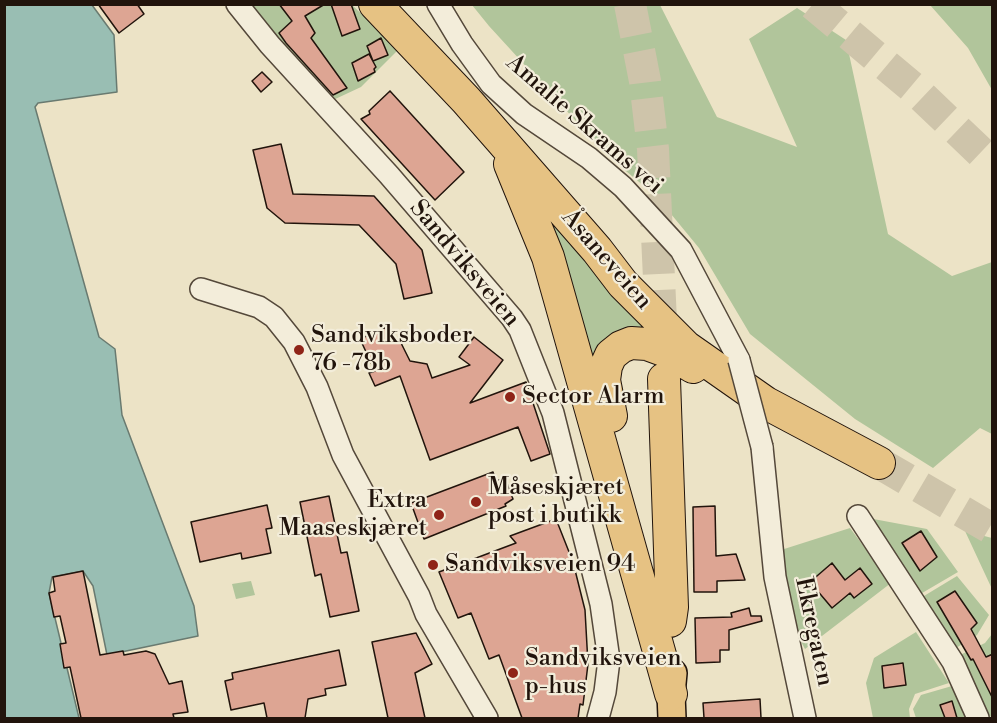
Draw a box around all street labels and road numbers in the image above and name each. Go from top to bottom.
street label: Amalie Skrams vei [500,49,668,201]
street label: Sandviksveien [403,195,525,333]
street label: Åsaneveien [555,204,657,316]
street label: Ekregaten [787,575,839,689]

